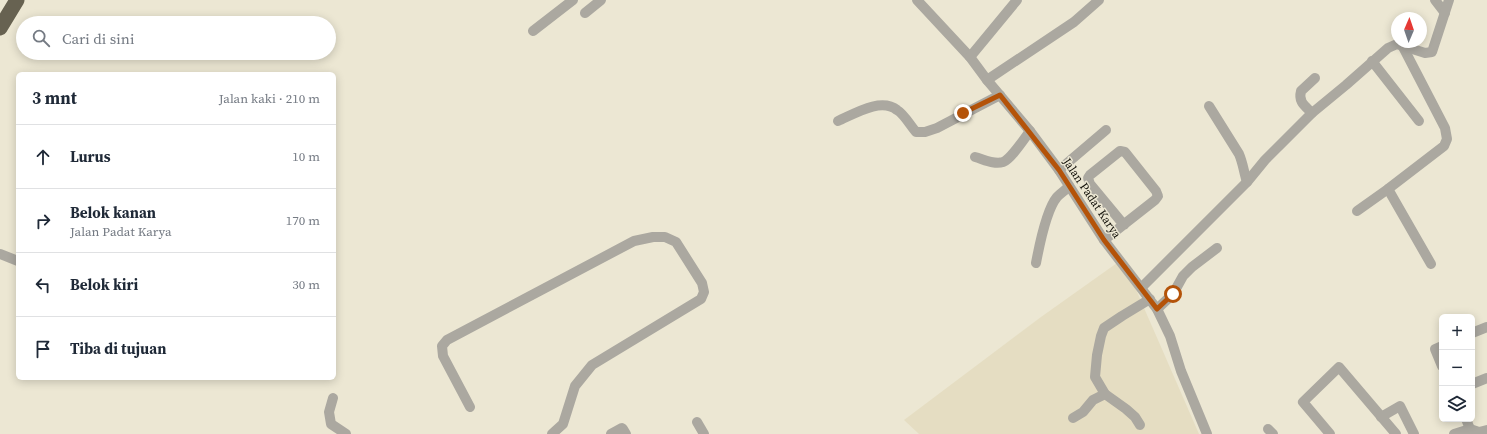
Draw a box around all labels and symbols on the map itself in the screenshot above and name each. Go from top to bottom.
north arrow [1391,12,1427,48]
route end [954,104,972,122]
street label: Jalan Padat Karya [1059,154,1125,242]
route start [1164,285,1182,303]

